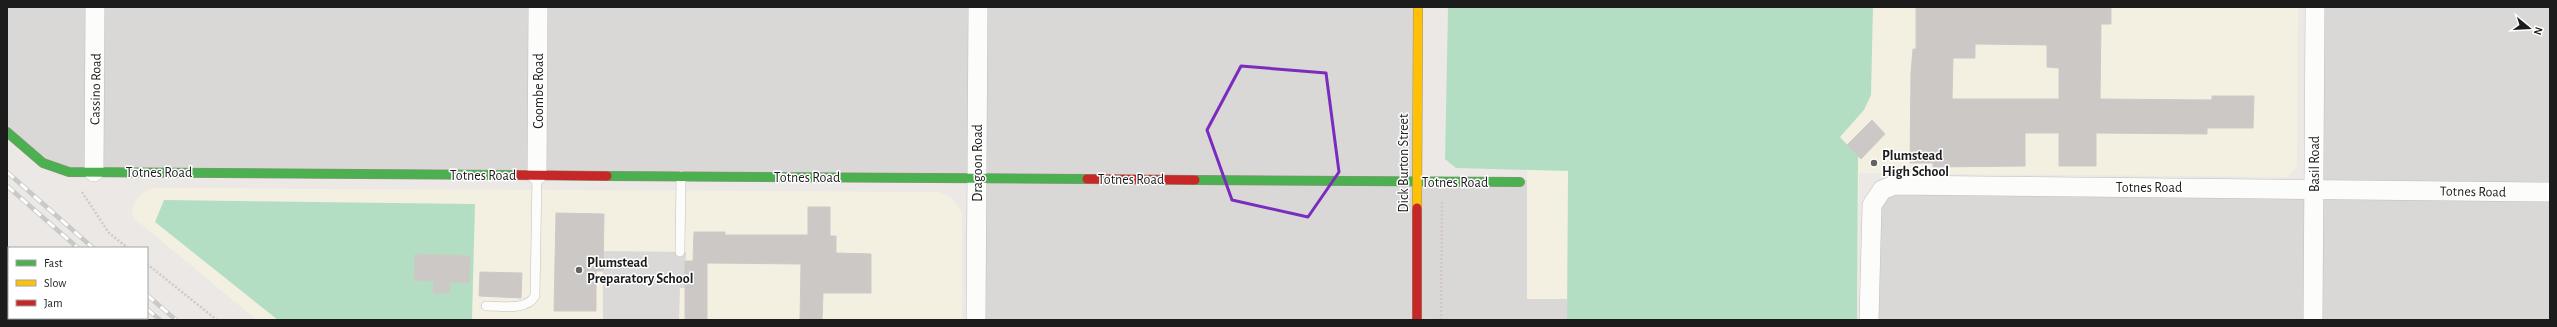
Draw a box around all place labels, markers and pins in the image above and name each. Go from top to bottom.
place label: Plumstead High School [1882,149,1949,179]
marker: Plumstead High School [1869,158,1879,168]
place label: Plumstead Preparatory School [587,256,693,286]
marker: Plumstead Preparatory School [574,265,584,275]

